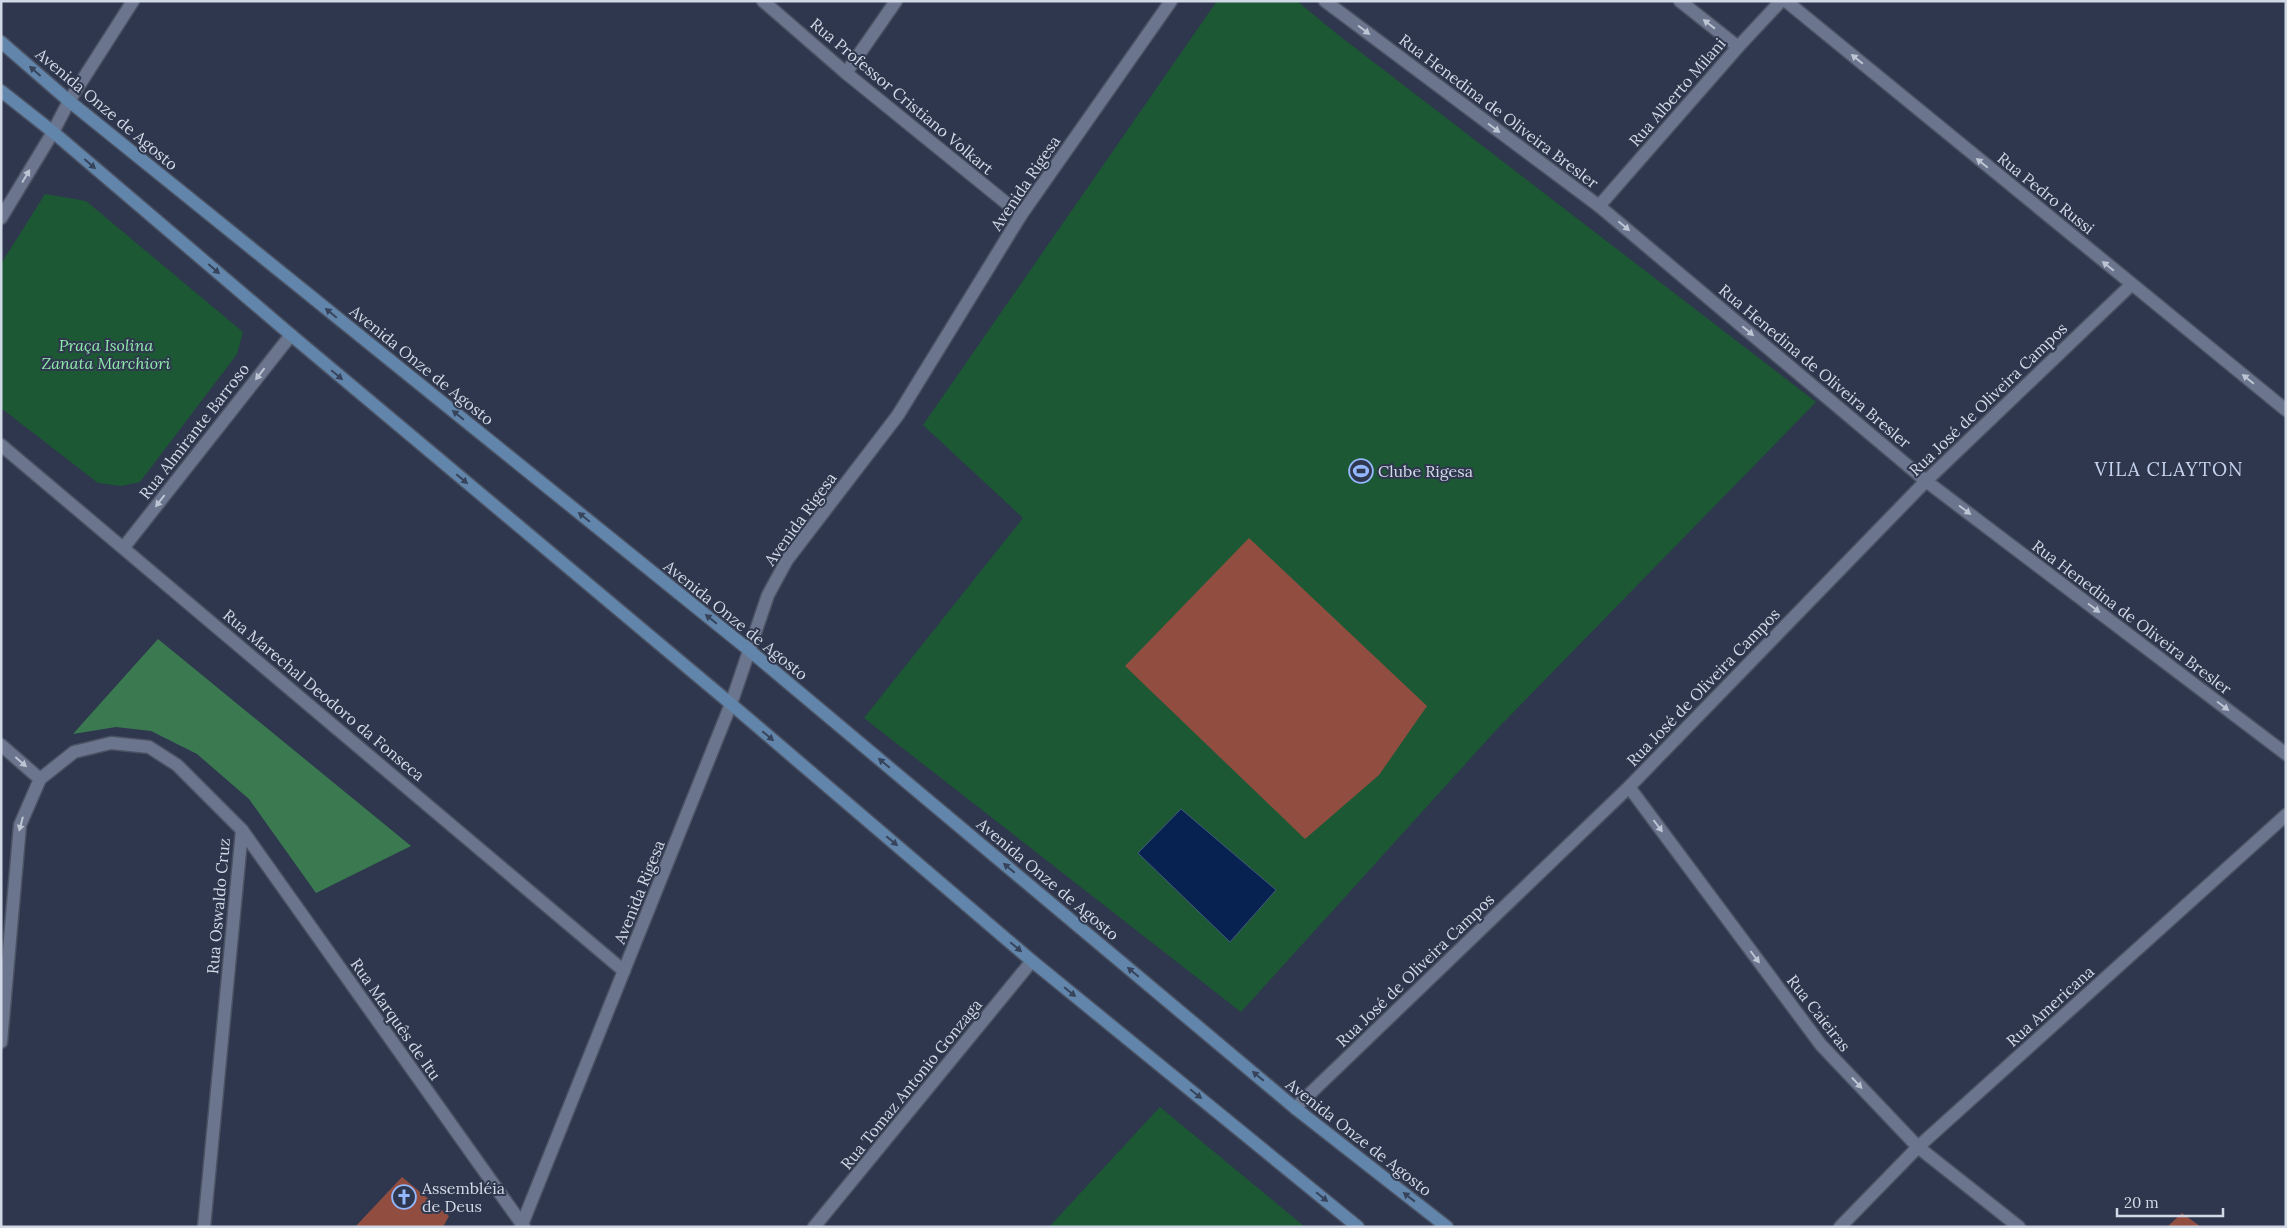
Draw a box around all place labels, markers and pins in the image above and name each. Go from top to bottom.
sports icon: Clube Rigesa [1348,458,1374,484]
place label: Clube Rigesa [1378,461,1473,481]
place label: Assembléia de Deus [421,1178,505,1216]
church icon: Assembléia de Deus [391,1184,417,1210]

